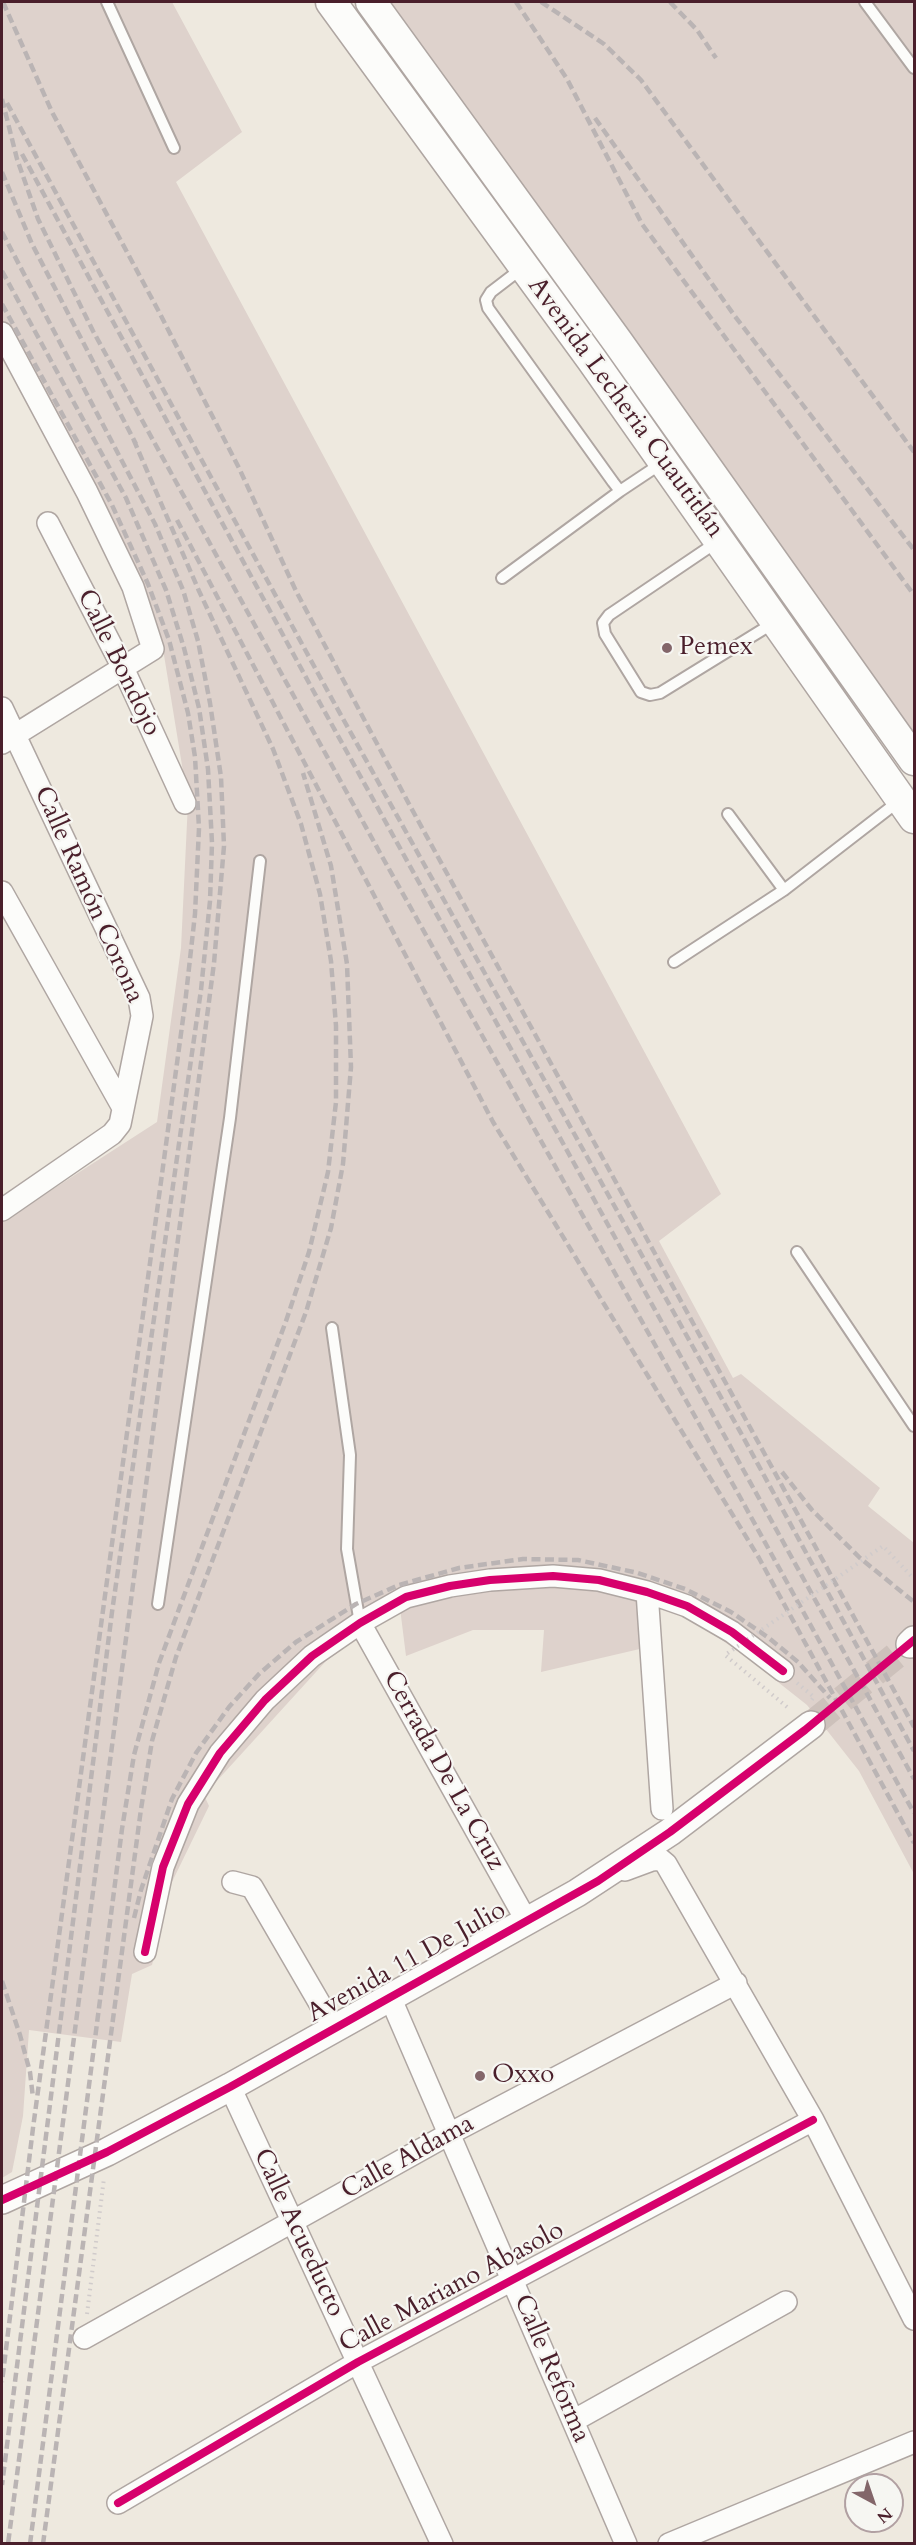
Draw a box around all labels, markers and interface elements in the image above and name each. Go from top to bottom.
street label: Avenida Lecheria Cuautitlán [520,272,730,544]
street label: Calle Bondojo [69,585,167,741]
place label: Pemex [679,632,753,664]
marker: Pemex [660,641,674,655]
street label: Calle Ramón Corona [26,782,150,1008]
street label: Cerrada De La Cruz [375,1666,511,1876]
street label: Avenida 11 De Julio [302,1895,512,2031]
place label: Oxxo [492,2060,554,2092]
marker: Oxxo [473,2069,487,2083]
street label: Calle Aldama [336,2109,480,2207]
street label: Calle Acueducto [245,2144,351,2322]
street label: Calle Mariano Abasolo [334,2216,570,2360]
street label: Calle Reforma [506,2290,596,2448]
north arrow [844,2473,904,2533]
text: N [872,2502,897,2528]

